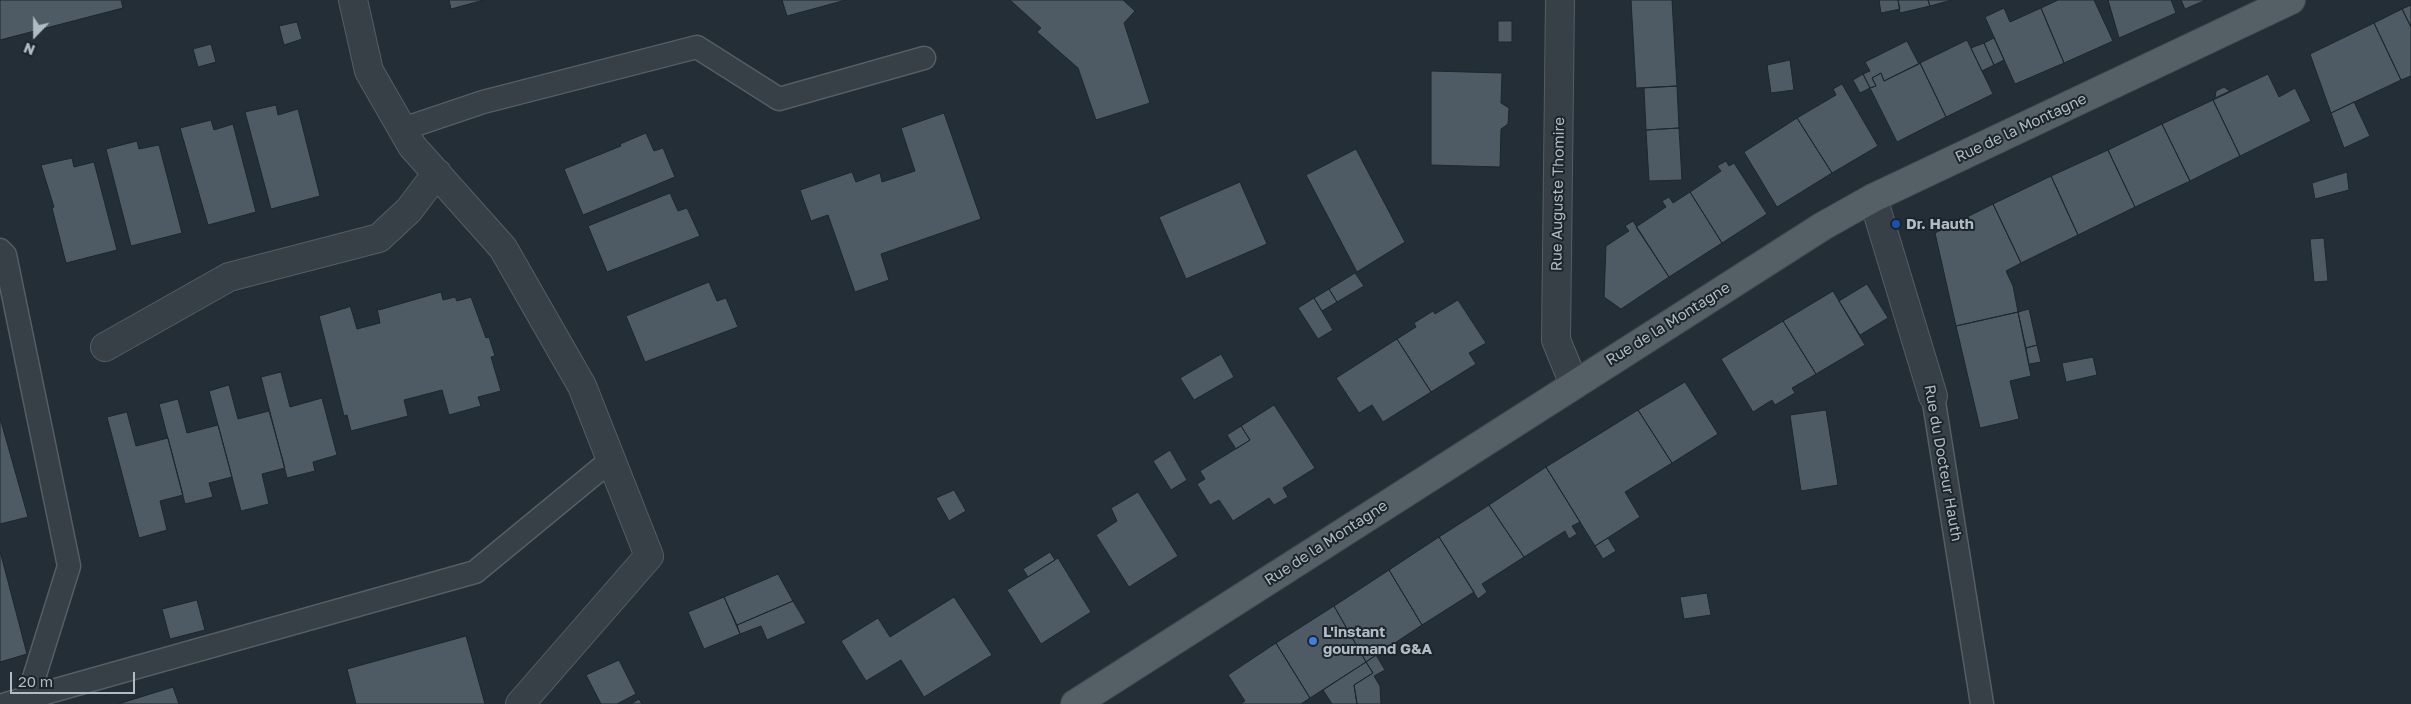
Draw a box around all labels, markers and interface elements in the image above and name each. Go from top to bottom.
north arrow [10,10,60,60]
text: N [21,40,37,59]
street label: Rue de la Montagne [1953,90,2089,166]
street label: Rue Auguste Thomire [1548,117,1568,271]
place label: Dr. Hauth [1906,215,1974,233]
marker: Dr. Hauth [1890,218,1902,230]
street label: Rue de la Montagne [1603,279,1733,369]
street label: Rue du Docteur Hauth [1920,383,1966,543]
street label: Rue de la Montagne [1261,497,1391,589]
place label: L'instant gourmand G&A [1323,623,1432,658]
marker: L'instant gourmand G&A [1307,635,1319,647]
scale bar [12,662,138,694]
text: 20 m [18,672,53,690]

